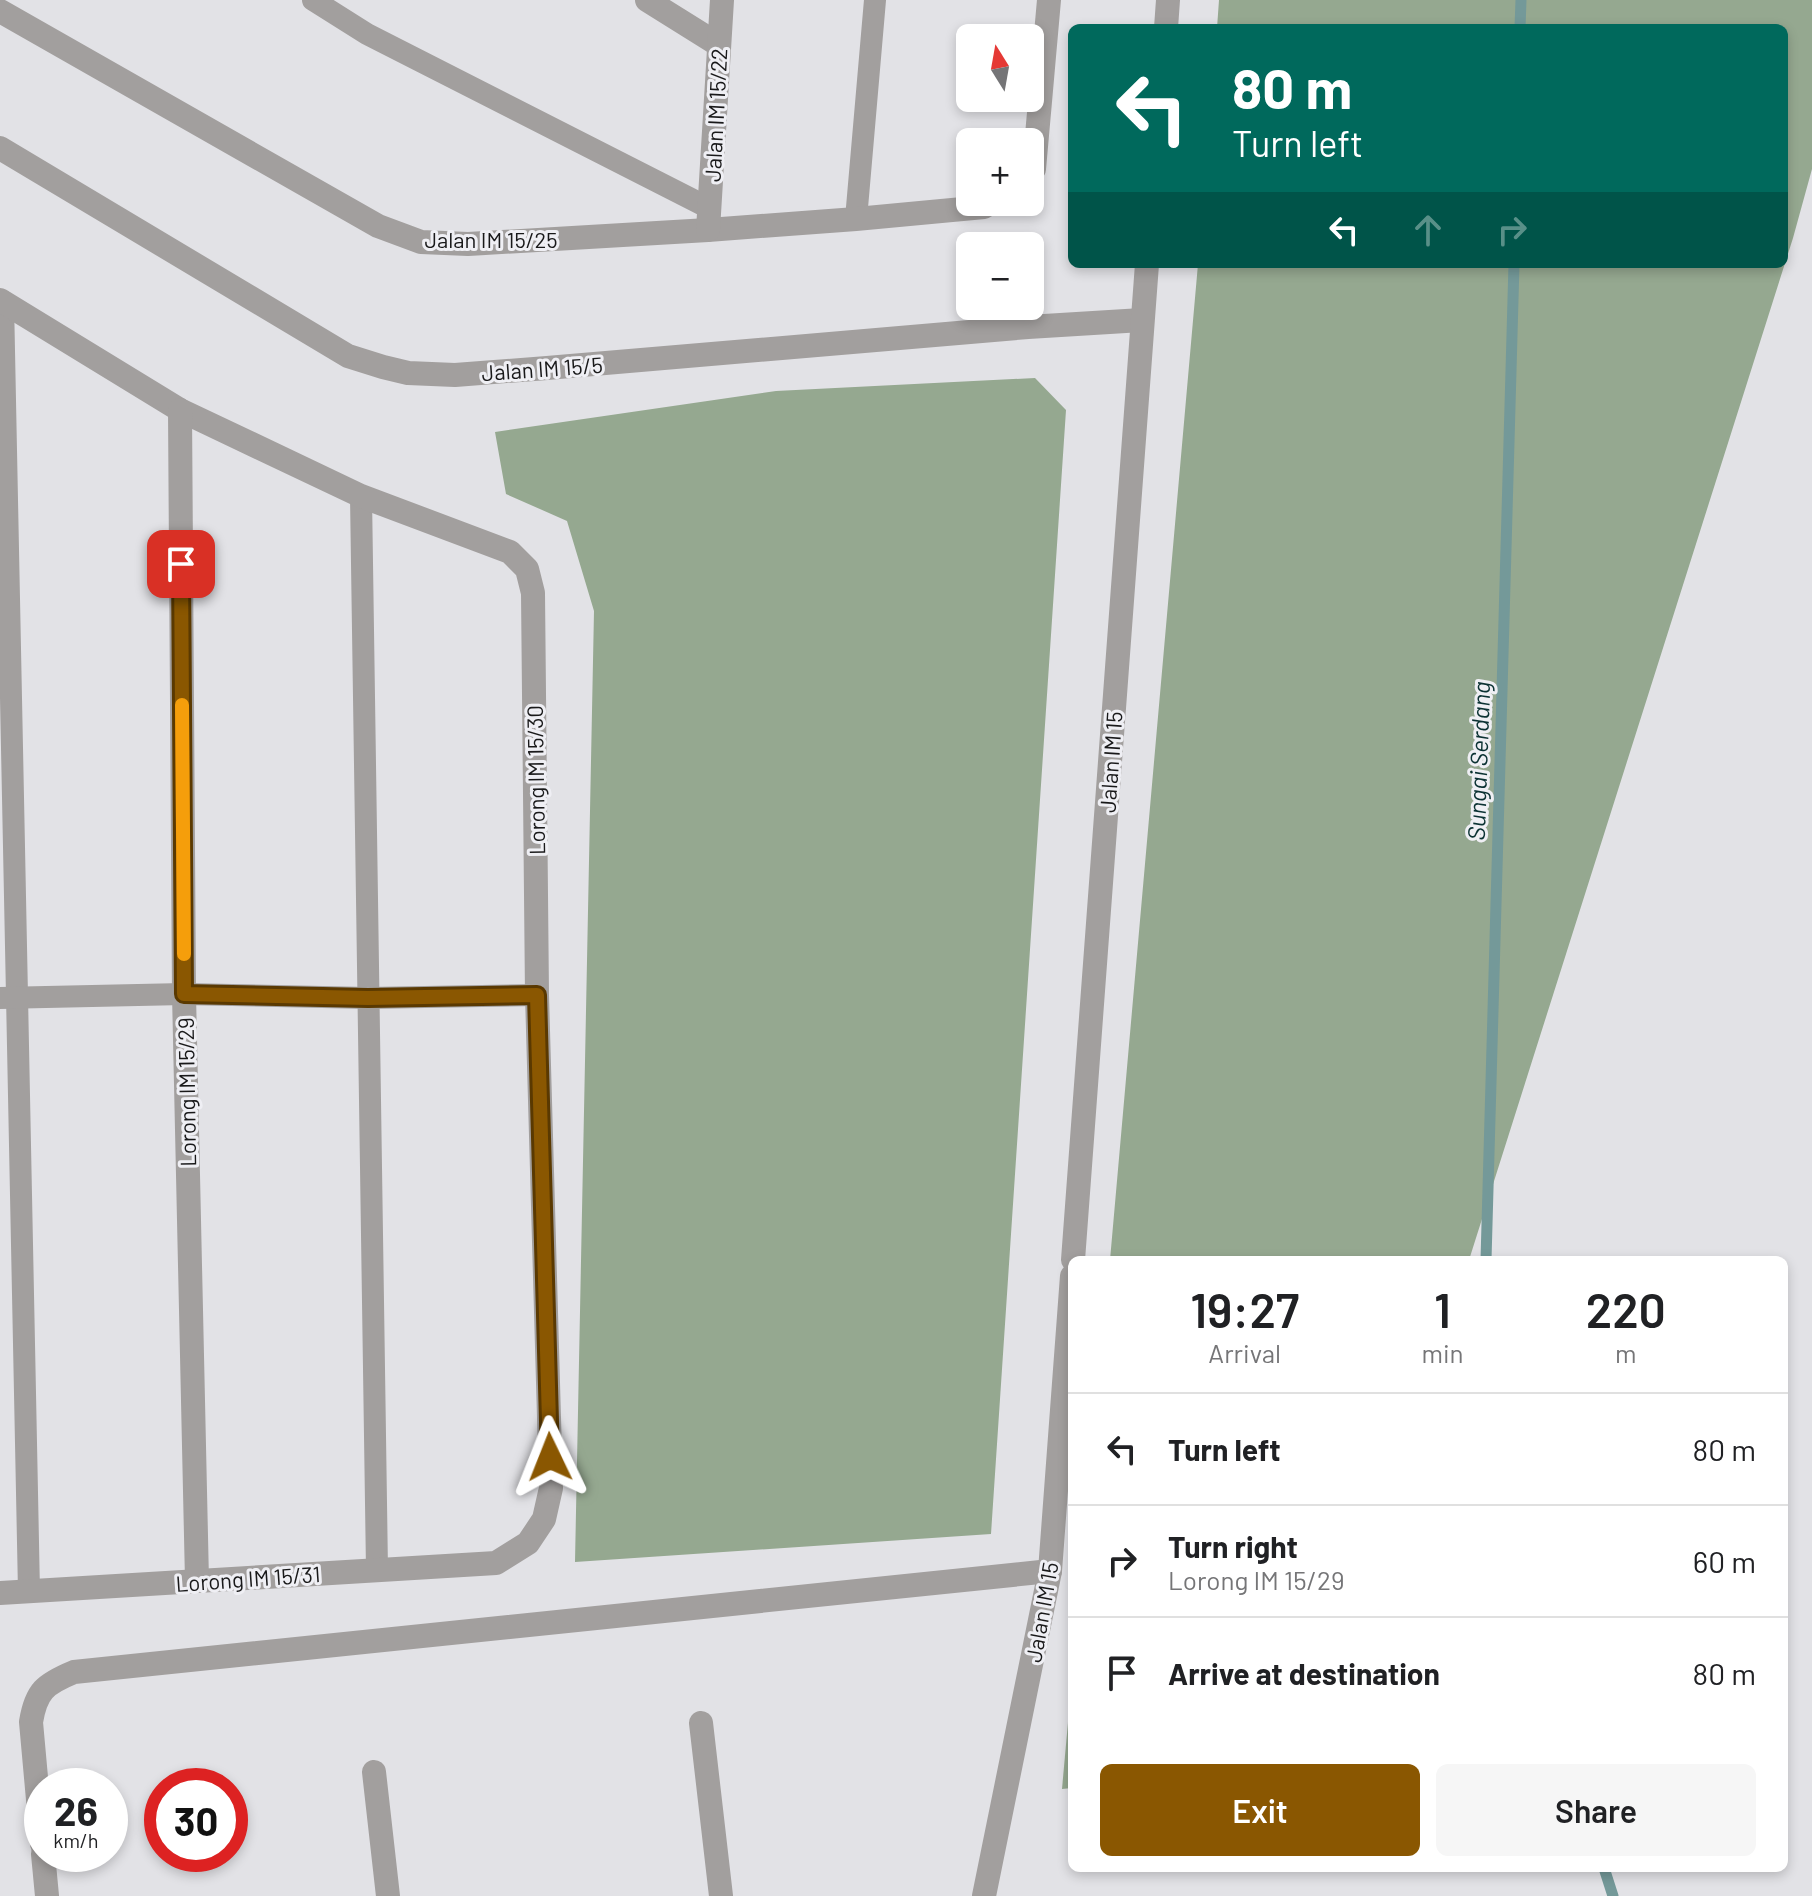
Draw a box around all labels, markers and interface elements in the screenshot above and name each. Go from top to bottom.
north arrow [956,24,1044,112]
map controls [956,24,1044,320]
street label: Jalan IM 15/22 [699,48,731,182]
text: 80 m [1232,53,1352,120]
icon: left [1100,56,1204,160]
text: Turn left [1232,121,1363,164]
button: + [956,128,1044,216]
icon: left [1322,208,1366,252]
icon: ahead [1406,208,1450,252]
icon: right [1490,208,1534,252]
street label: Jalan IM 15/25 [424,226,558,252]
button: − [956,232,1044,320]
street label: Jalan IM 15/5 [481,351,603,385]
pin [147,530,215,598]
icon: arrive [159,542,203,586]
water label: Sungai Serdang [1461,681,1495,841]
street label: Lorong IM 15/30 [521,705,549,855]
street label: Jalan IM 15 [1093,711,1127,813]
street label: Lorong IM 15/29 [172,1017,200,1167]
text: 19:27 [1190,1280,1299,1338]
text: 1 [1434,1280,1451,1338]
text: 220 [1586,1280,1666,1338]
text: Arrival [1208,1337,1281,1368]
text: min [1421,1337,1464,1368]
text: m [1615,1337,1637,1368]
position arrow [508,1415,592,1499]
icon: left [1100,1427,1144,1471]
text: Turn left [1168,1431,1281,1467]
text: 80 m [1693,1431,1756,1467]
text: Turn right [1168,1528,1298,1564]
icon: right [1100,1539,1144,1583]
text: 60 m [1693,1543,1756,1579]
street label: Lorong IM 15/31 [175,1560,321,1596]
street label: Jalan IM 15 [1019,1560,1063,1664]
text: Lorong IM 15/29 [1168,1564,1344,1595]
icon: arrive [1100,1651,1144,1695]
text: Arrive at destination [1168,1655,1440,1691]
text: 80 m [1693,1655,1756,1691]
button: Exit [1100,1764,1420,1856]
button: Share [1436,1764,1756,1856]
speed limit sign: 30 [144,1768,248,1872]
text: 26 [54,1786,98,1834]
text: km/h [53,1828,99,1852]

